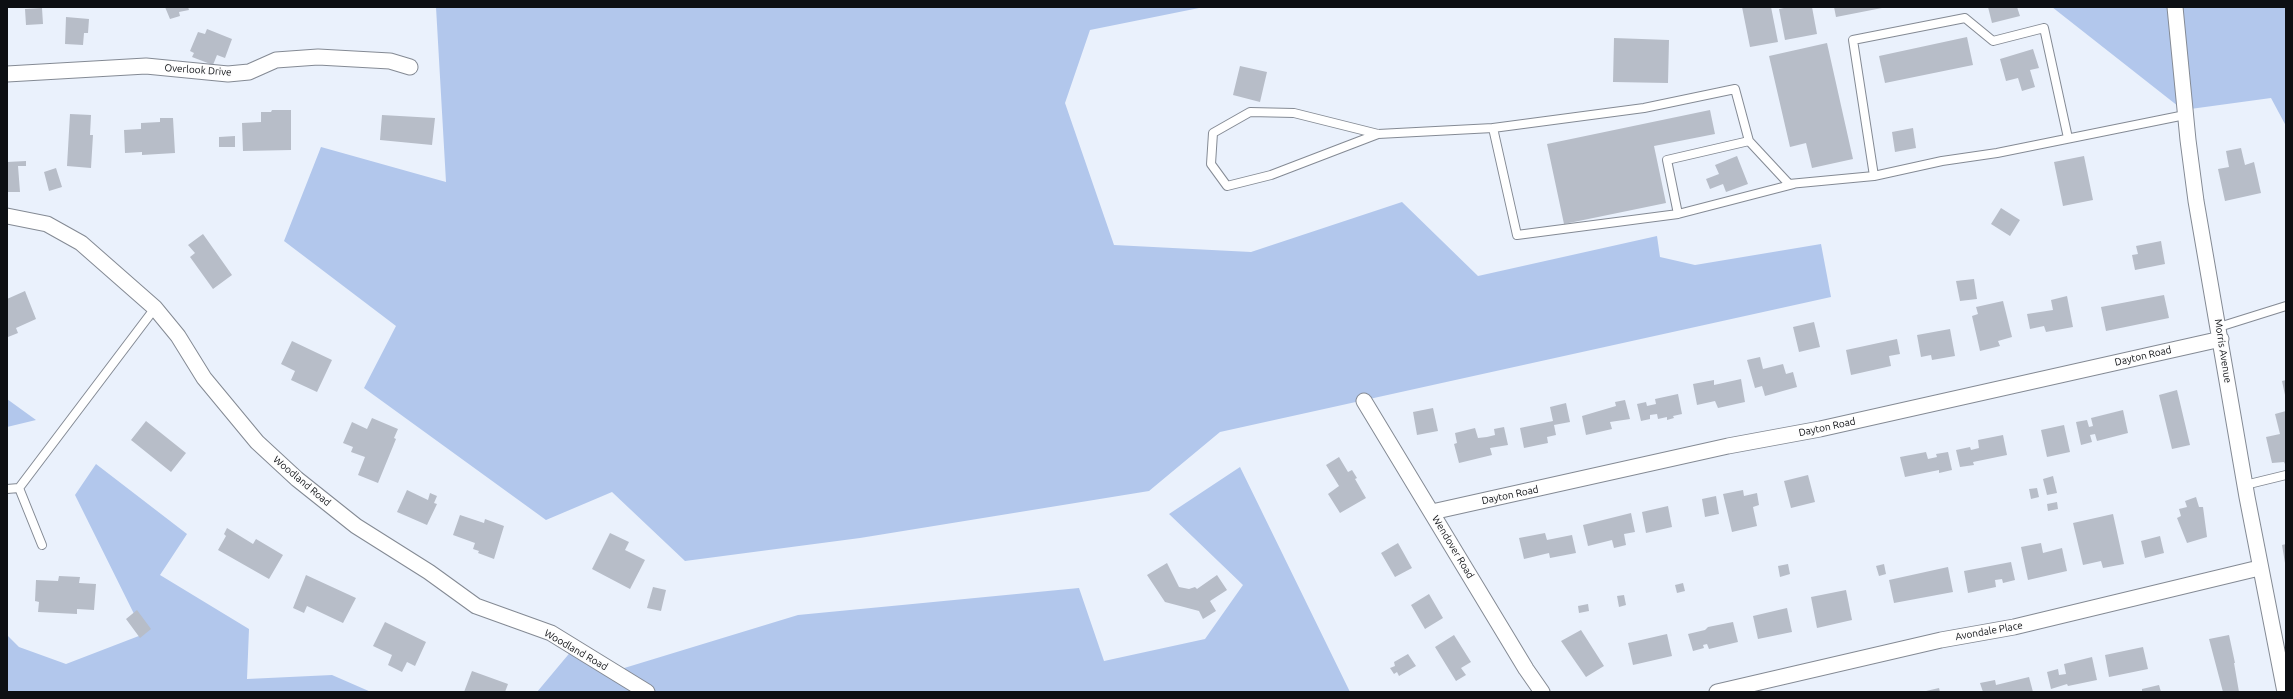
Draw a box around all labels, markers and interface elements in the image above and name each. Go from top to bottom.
street label: Overlook Drive [164,62,232,78]
street label: Morris Avenue [2212,318,2234,384]
street label: Dayton Road [2113,344,2173,368]
street label: Dayton Road [1797,415,1857,439]
street label: Woodland Road [271,453,333,509]
street label: Dayton Road [1480,483,1540,507]
street label: Wendover Road [1429,513,1477,581]
street label: Avondale Place [1954,619,2024,643]
street label: Woodland Road [542,627,610,673]

